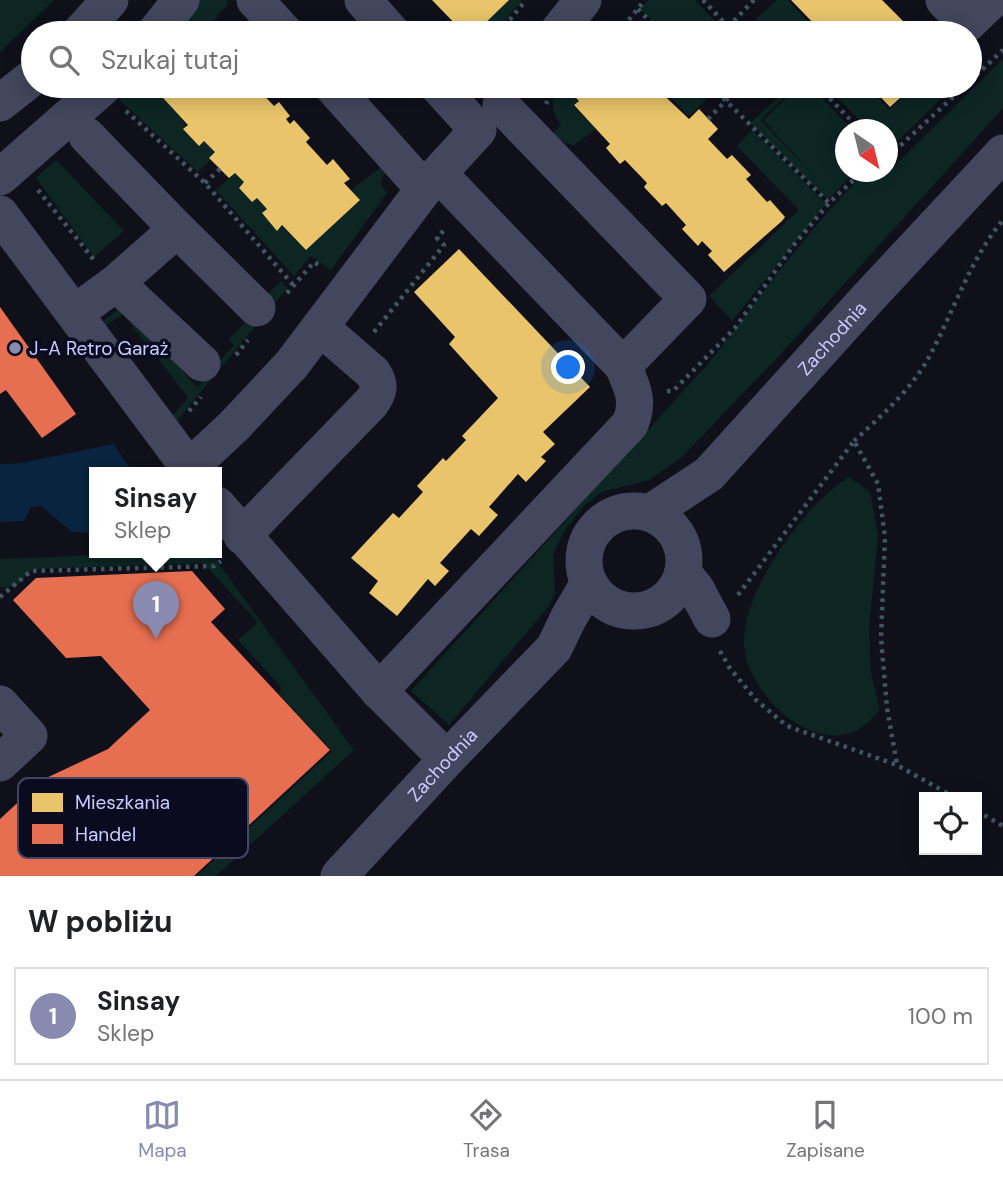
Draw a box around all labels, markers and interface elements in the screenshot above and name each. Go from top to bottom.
search box [21,21,982,98]
icon: search [45,41,83,79]
text: Szukaj tutaj [101,43,239,77]
north arrow [835,119,898,182]
street label: Zachodnia [792,296,872,380]
place label: J-A Retro Garaż [29,336,168,361]
marker: J-A Retro Garaż [7,340,23,356]
your location [551,350,585,384]
popup [89,467,222,558]
text: Sinsay [114,481,197,515]
text: Sklep [114,515,171,545]
pin: 1 [133,581,179,639]
street label: Zachodnia [402,723,483,806]
legend [18,778,248,858]
text: Mieszkania [75,790,170,815]
map controls [919,792,982,855]
button: locate [919,792,982,855]
text: Handel [75,822,136,847]
text: W pobliżu [28,902,173,941]
text: Sinsay [97,984,180,1018]
text: 1 [49,1001,57,1031]
text: 100 m [908,1001,973,1031]
text: Sklep [97,1018,155,1048]
tab: Mapa [138,1096,187,1163]
tab: Trasa [463,1096,510,1163]
tab: Zapisane [786,1096,865,1163]

